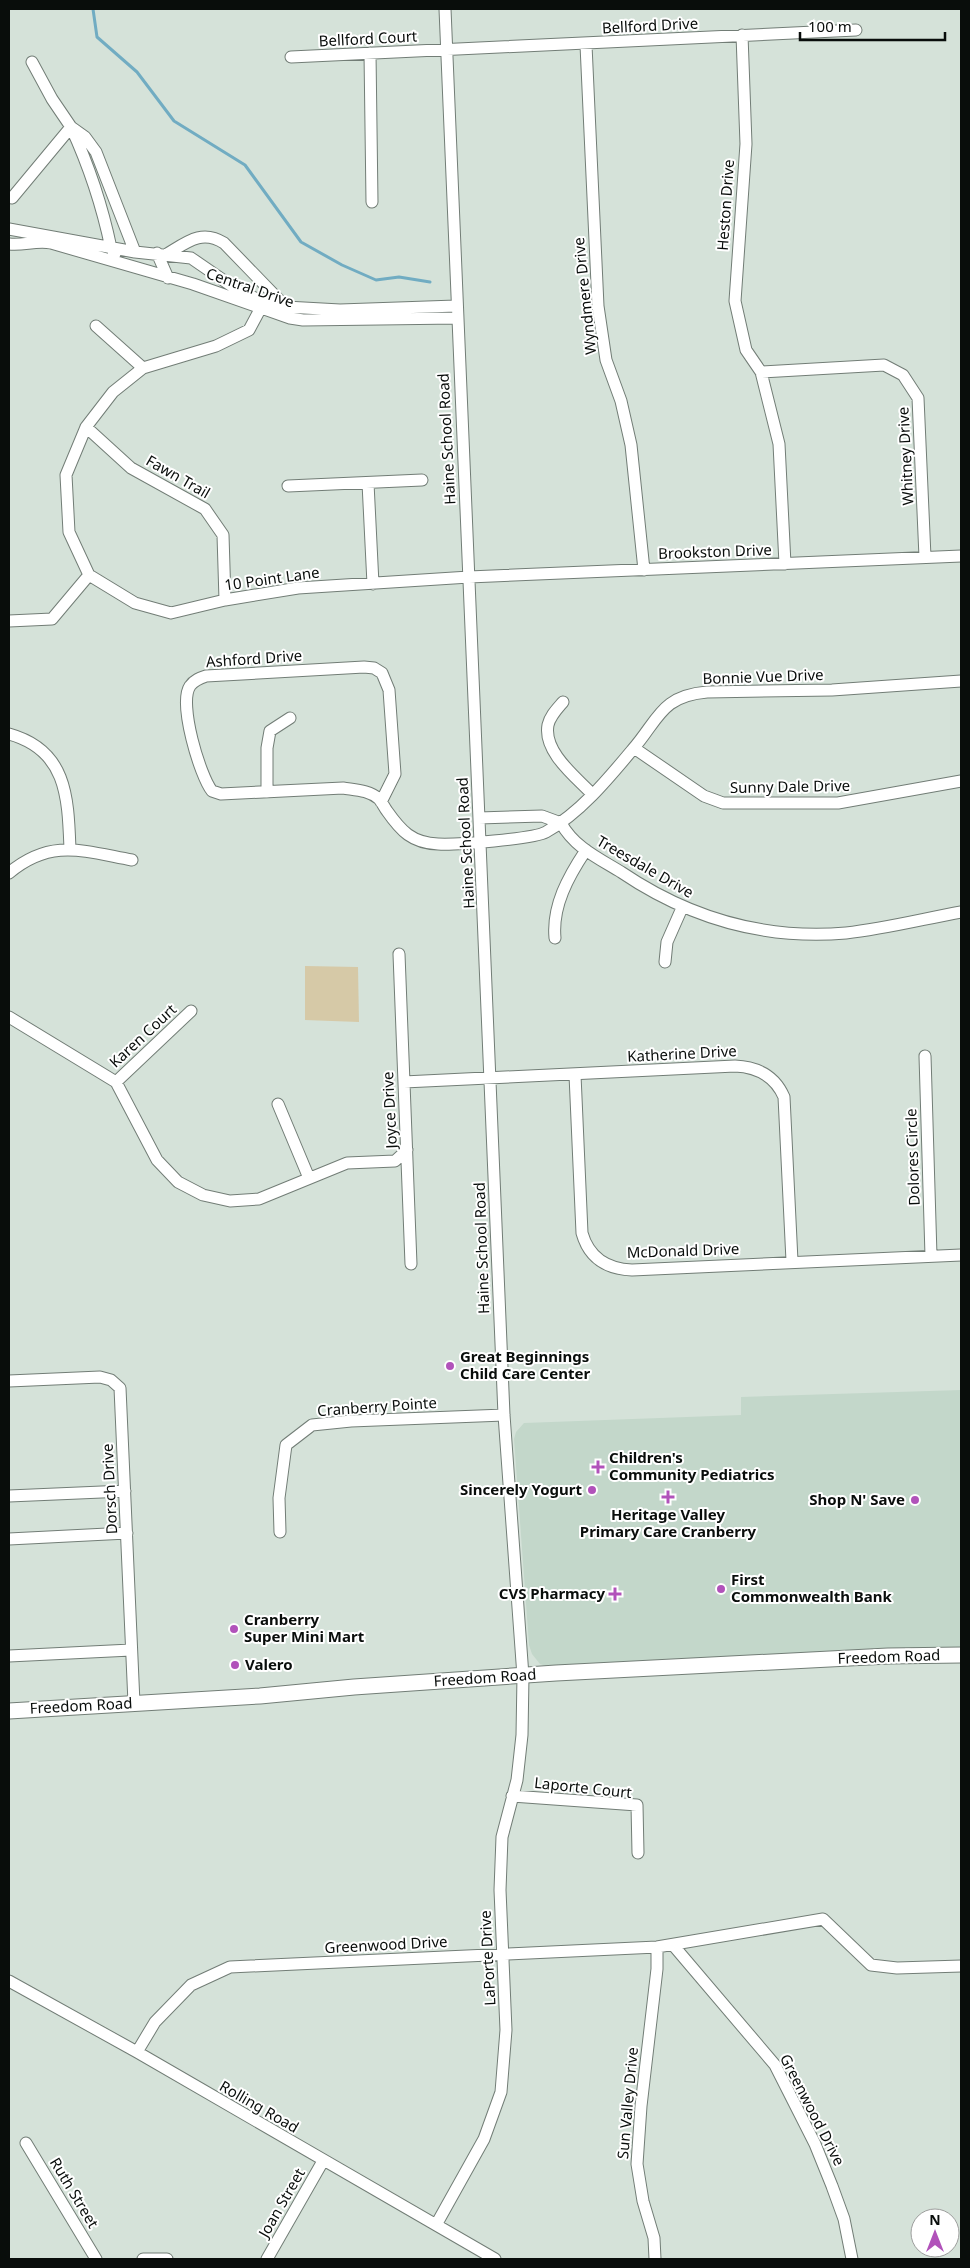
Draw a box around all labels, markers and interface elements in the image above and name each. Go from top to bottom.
scale bar [800,10,945,42]
street label: Bellford Drive [601,12,699,38]
text: 100 m [808,16,852,36]
street label: Bellford Court [318,25,418,51]
street label: Heston Drive [712,159,738,251]
street label: Wyndmere Drive [568,236,600,356]
street label: Central Drive [204,263,297,311]
street label: Haine School Road [433,373,459,505]
street label: Whitney Drive [892,406,918,506]
street label: Fawn Trail [143,450,214,502]
street label: Brookston Drive [658,539,772,563]
street label: 10 Point Lane [223,561,321,595]
street label: Ashford Drive [205,645,303,671]
street label: Bonnie Vue Drive [702,664,824,688]
street label: Sunny Dale Drive [730,775,850,797]
street label: Haine School Road [452,777,478,909]
street label: Treesdale Drive [593,830,698,902]
street label: Karen Court [105,999,181,1071]
street label: Katherine Drive [627,1040,737,1066]
street label: Joyce Drive [377,1071,401,1151]
street label: Dolores Circle [900,1108,924,1206]
street label: Haine School Road [469,1182,493,1314]
street label: McDonald Drive [626,1238,740,1262]
place label: Great Beginnings Child Care Center [460,1346,590,1383]
marker: Great Beginnings Child Care Center [444,1360,456,1372]
street label: Cranberry Pointe [316,1392,437,1420]
street label: Dorsch Drive [97,1443,121,1535]
place label: Children's Community Pediatrics [609,1447,774,1484]
marker: Children's Community Pediatrics [591,1460,605,1474]
place label: Sincerely Yogurt [460,1479,582,1499]
marker: Sincerely Yogurt [586,1484,598,1496]
place label: Shop N' Save [809,1489,905,1509]
marker: Heritage Valley Primary Care Cranberry [661,1490,675,1504]
marker: Shop N' Save [909,1494,921,1506]
place label: Heritage Valley Primary Care Cranberry [580,1504,757,1541]
place label: First Commonwealth Bank [731,1569,893,1606]
place label: CVS Pharmacy [499,1583,605,1603]
marker: First Commonwealth Bank [715,1583,727,1595]
marker: CVS Pharmacy [609,1588,621,1600]
place label: Cranberry Super Mini Mart [244,1609,365,1646]
marker: Cranberry Super Mini Mart [228,1623,240,1635]
street label: Freedom Road [837,1644,941,1668]
place label: Valero [245,1654,293,1674]
marker: Valero [229,1659,241,1671]
street label: Freedom Road [433,1663,537,1691]
street label: Freedom Road [29,1692,133,1718]
street label: Laporte Court [533,1772,633,1802]
street label: LaPorte Drive [475,1910,499,2006]
street label: Greenwood Drive [324,1931,448,1957]
street label: Sun Valley Drive [612,2046,642,2160]
street label: Greenwood Drive [776,2050,850,2169]
street label: Rolling Road [216,2075,303,2137]
street label: Ruth Street [46,2153,104,2232]
street label: Joan Street [252,2164,309,2242]
north arrow [910,2208,960,2258]
text: N [929,2210,941,2229]

